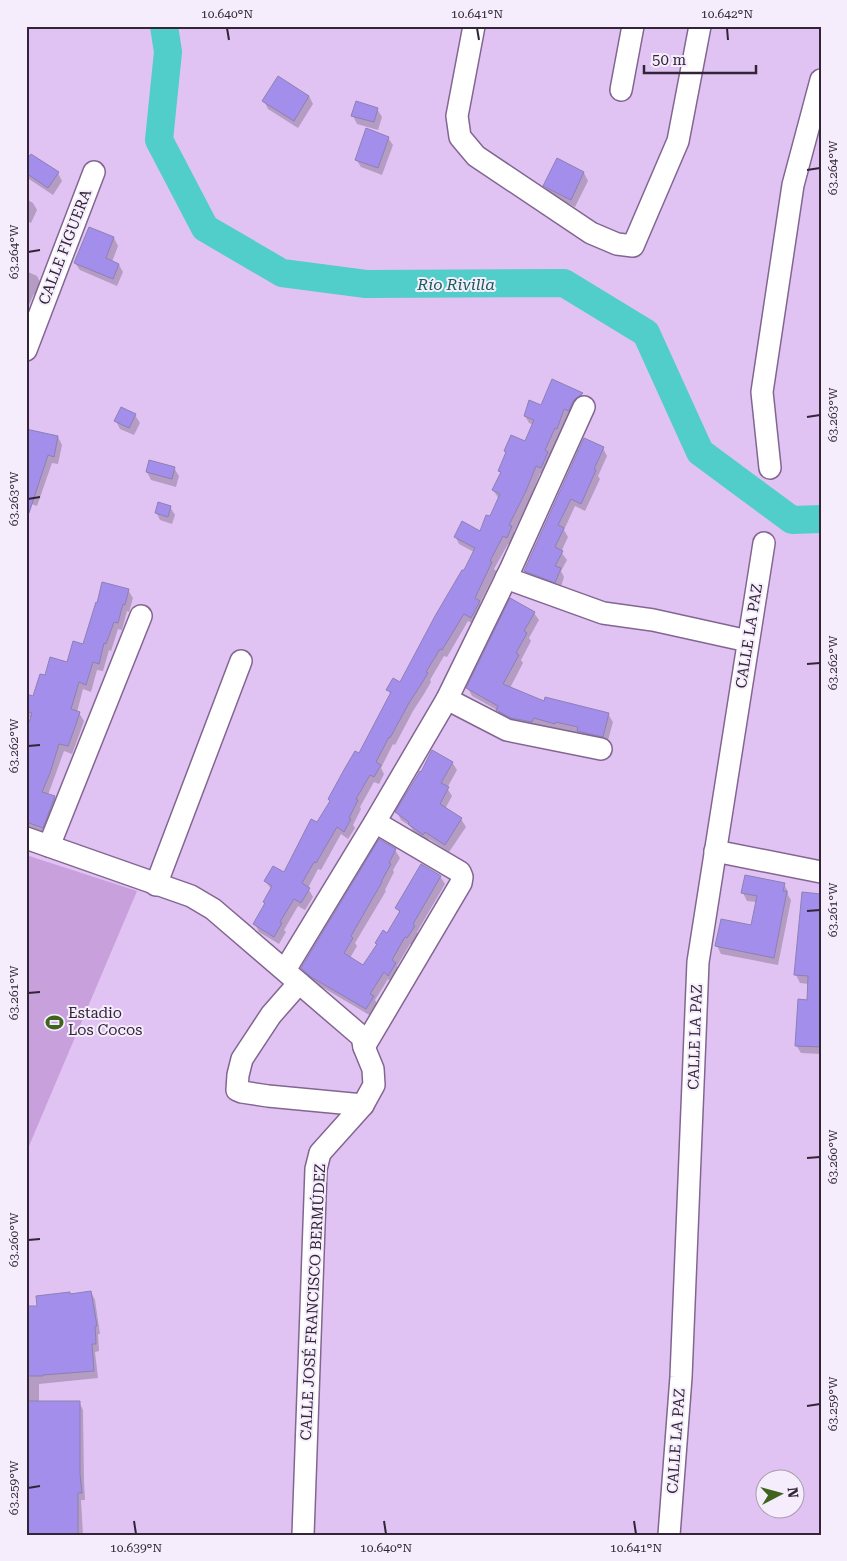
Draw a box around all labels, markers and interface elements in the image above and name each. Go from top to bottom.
text: 10.640°N [201,7,253,21]
text: 10.641°N [451,7,503,21]
text: 10.642°N [701,7,753,21]
scale bar [644,42,757,74]
text: 50 m [652,51,687,69]
text: 63.264°W [826,140,840,195]
street label: CALLE FIGUERA [35,186,96,307]
text: 63.264°W [7,224,21,279]
water label: Río Rivilla [416,275,495,294]
text: 63.263°W [826,387,840,442]
text: 63.263°W [7,471,21,526]
street label: CALLE LA PAZ [732,582,766,690]
text: 63.262°W [826,635,840,690]
text: 63.262°W [7,718,21,773]
text: 63.261°W [826,882,840,937]
text: 63.261°W [7,965,21,1020]
street label: CALLE LA PAZ [684,984,706,1090]
place label: Estadio Los Cocos [68,1004,142,1039]
sports icon: Estadio Los Cocos [44,1012,64,1032]
text: 63.260°W [826,1129,840,1184]
street label: CALLE JOSÉ FRANCISCO BERMÚDEZ [296,1163,329,1441]
text: 63.260°W [7,1212,21,1267]
text: 63.259°W [826,1376,840,1431]
street label: CALLE LA PAZ [663,1388,689,1494]
text: 63.259°W [7,1460,21,1515]
north arrow [754,1468,804,1518]
text: N [784,1486,801,1499]
text: 10.639°N [110,1541,162,1555]
text: 10.640°N [360,1541,412,1555]
text: 10.641°N [610,1541,662,1555]

